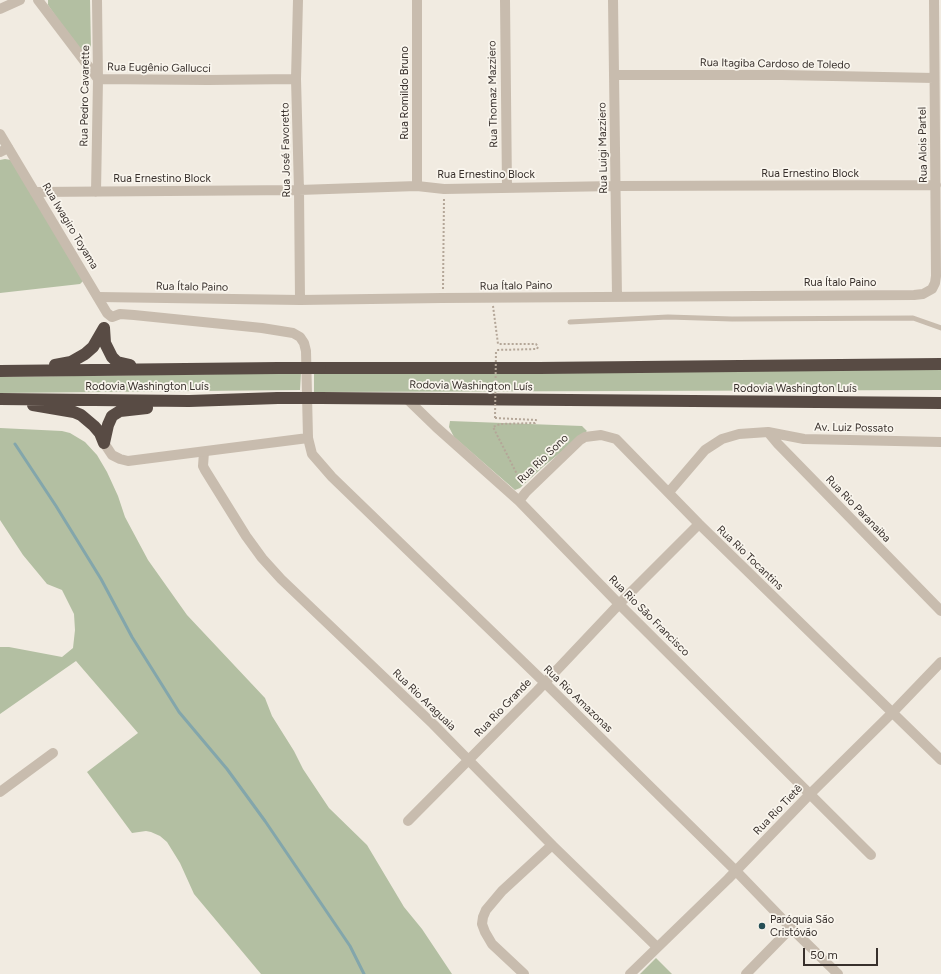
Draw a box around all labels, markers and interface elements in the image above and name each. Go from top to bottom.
street label: Rua Thomaz Mazziero [485,40,501,148]
street label: Rua Pedro Cavarette [78,45,92,147]
street label: Rua Romildo Bruno [398,46,412,140]
street label: Rua Itagiba Cardoso de Toledo [700,56,850,72]
street label: Rua Eugênio Gallucci [107,60,211,76]
street label: Rua José Favoretto [279,102,293,198]
street label: Rua Luigi Mazziero [596,102,610,194]
street label: Rua Alois Partel [916,107,930,183]
street label: Rua Ernestino Block [761,167,859,181]
street label: Rua Ernestino Block [437,168,535,182]
street label: Rua Ernestino Block [113,172,211,186]
street label: Rua Iwagiro Toyama [39,181,101,271]
street label: Rua Ítalo Paino [804,276,876,290]
street label: Rua Ítalo Paino [480,279,552,293]
street label: Rua Ítalo Paino [156,280,228,294]
street label: Rodovia Washington Luís [409,378,533,394]
street label: Rodovia Washington Luís [85,380,209,394]
street label: Rodovia Washington Luís [733,382,857,396]
street label: Av. Luiz Possato [814,421,894,435]
street label: Rua Rio Sono [515,431,571,487]
street label: Rua Rio Paranaiba [823,473,893,545]
street label: Rua Rio Tocantins [714,523,786,593]
street label: Rua Rio São Francisco [606,573,692,659]
street label: Rua Rio Amazonas [541,663,615,735]
street label: Rua Rio Araguaia [390,666,458,734]
street label: Rua Rio Grande [472,676,534,740]
street label: Rua Rio Tietê [751,782,805,838]
place label: Paróquia São Cristóvão [770,913,834,939]
marker: Paróquia São Cristóvão [757,921,767,931]
scale bar [805,940,880,966]
text: 50 m [810,948,838,962]

